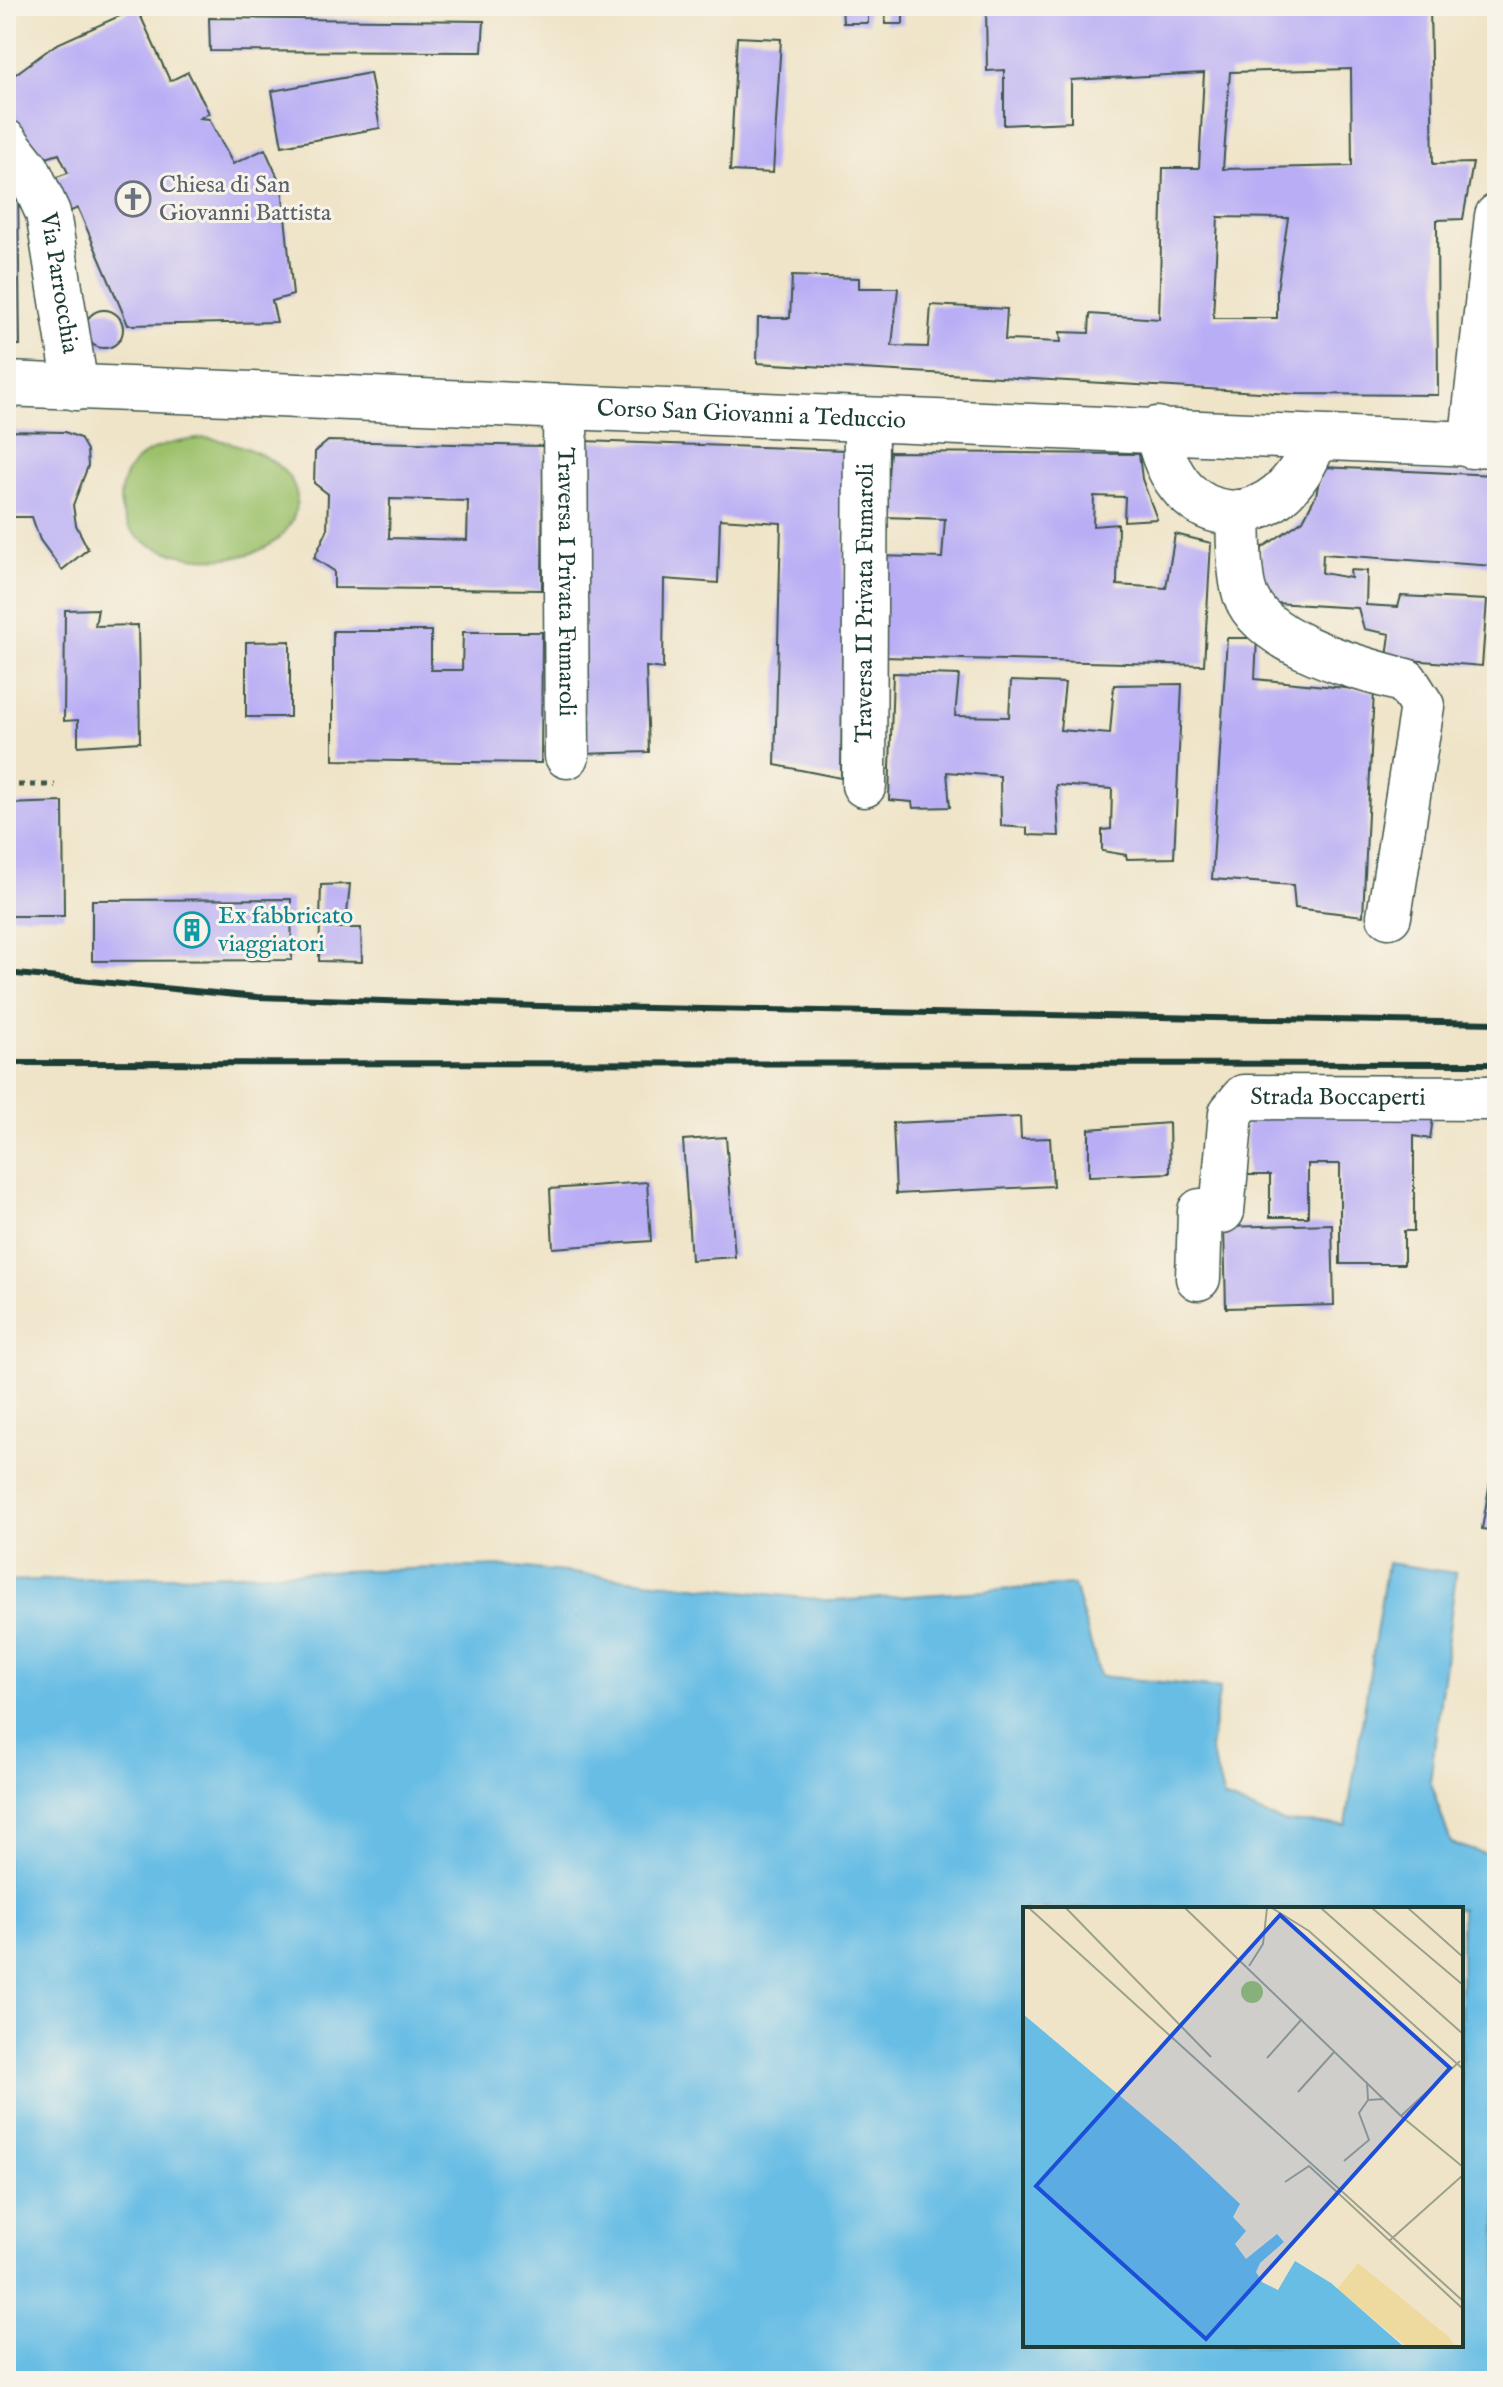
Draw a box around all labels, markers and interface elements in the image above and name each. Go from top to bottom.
place label: Chiesa di San Giovanni Battista [159,170,332,229]
church icon: Chiesa di San Giovanni Battista [114,180,152,218]
street label: Via Parrocchia [32,209,86,357]
street label: Corso San Giovanni a Teduccio [596,393,907,436]
street label: Traversa I Privata Fumaroli [550,447,582,717]
street label: Traversa II Privata Fumaroli [849,463,881,743]
place label: Ex fabbricato viaggiatori [218,901,353,960]
building icon: Ex fabbricato viaggiatori [173,911,211,949]
street label: Strada Boccaperti [1250,1082,1426,1113]
inset map [1023,1907,1463,2347]

